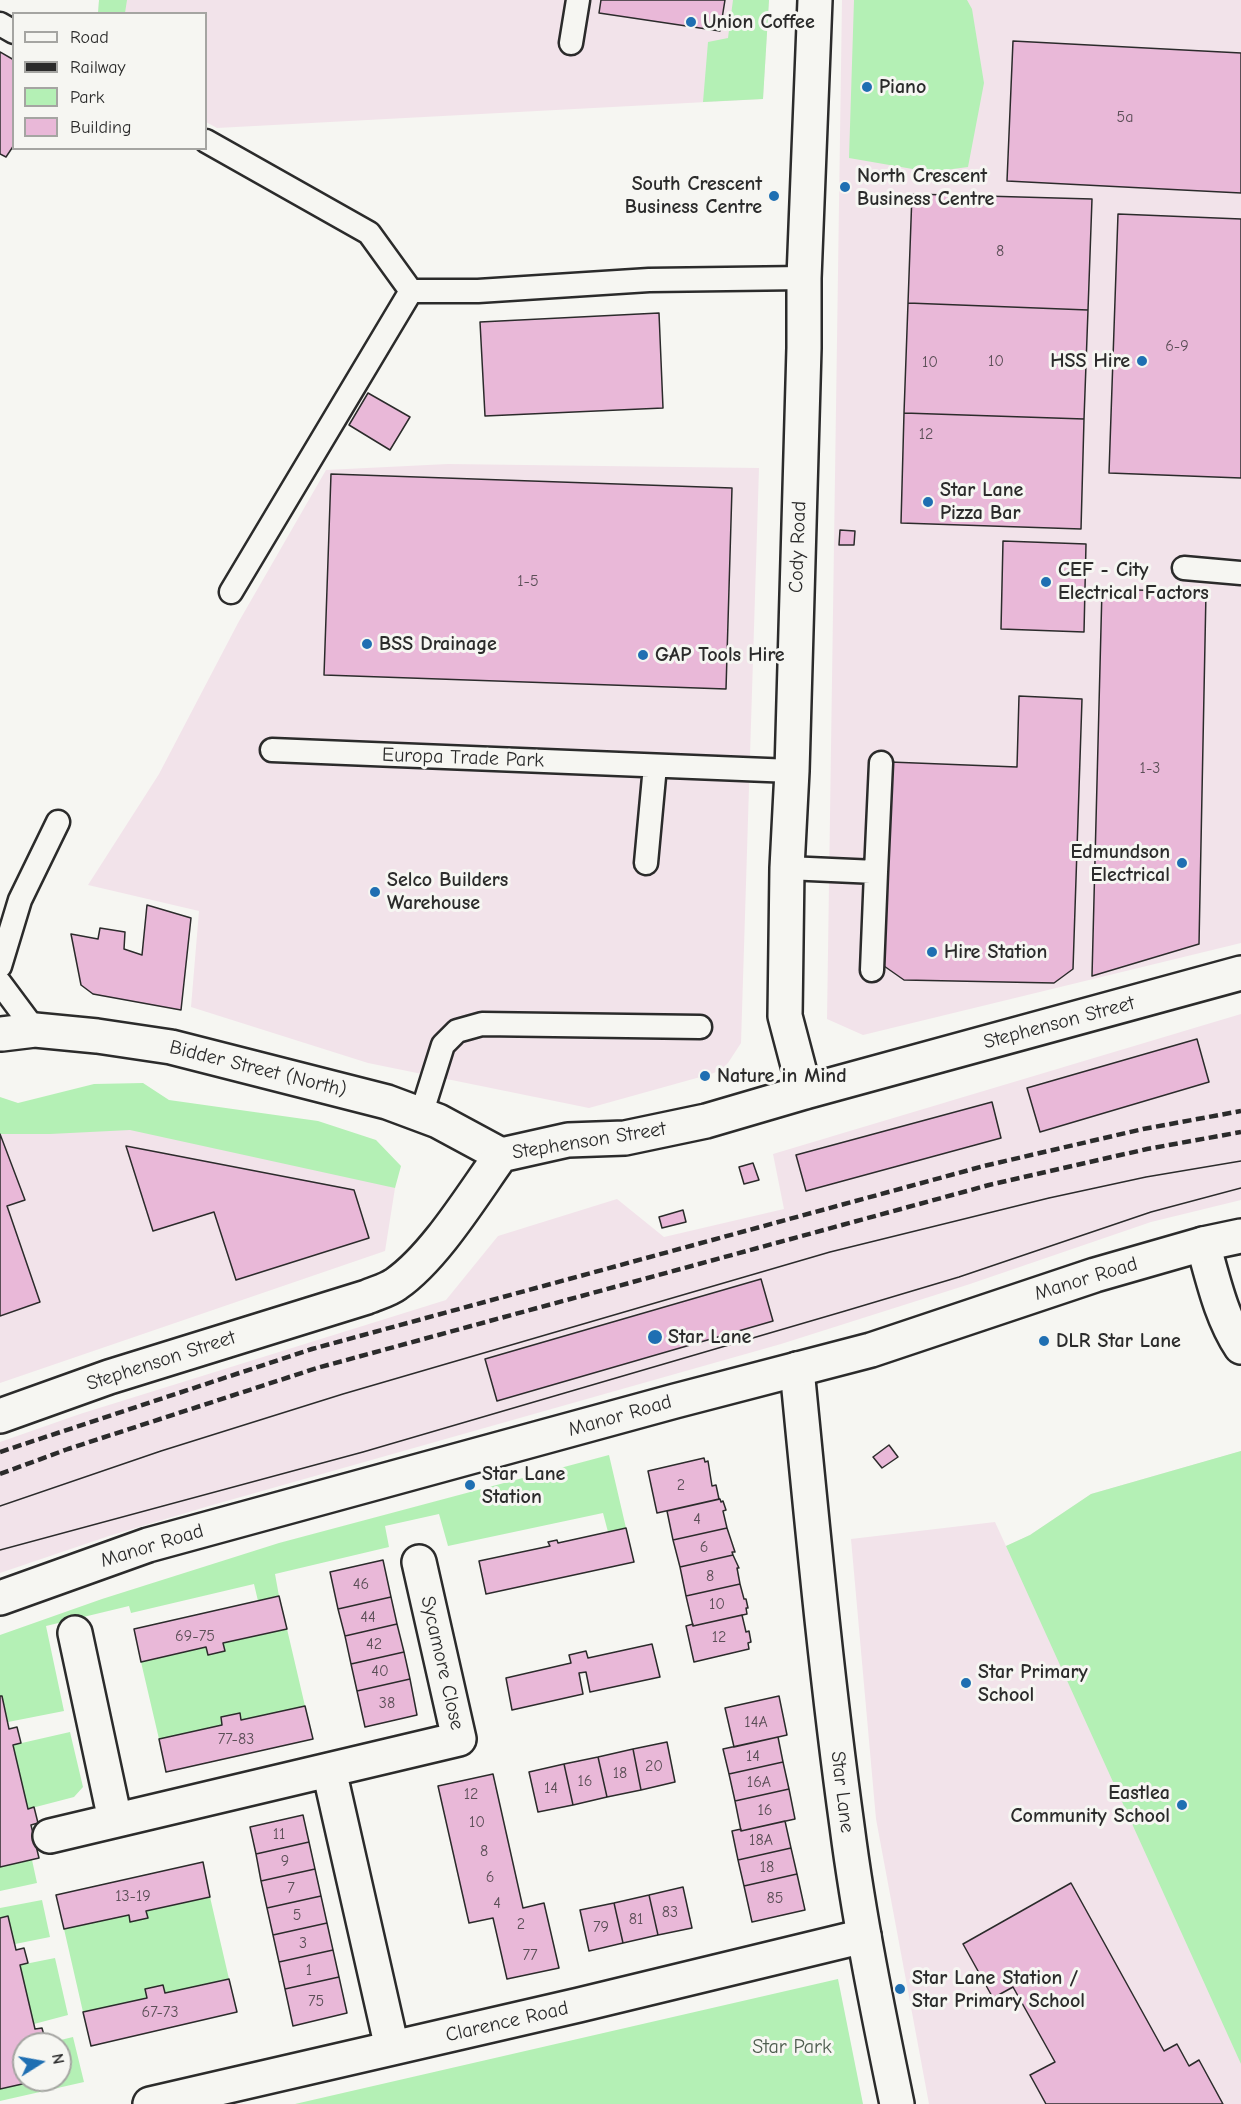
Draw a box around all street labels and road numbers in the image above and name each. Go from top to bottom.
street label: Cody Road [784,500,812,594]
street label: Europa Trade Park [382,743,544,773]
street label: Stephenson Street [981,991,1137,1055]
street label: Bidder Street (North) [167,1035,349,1103]
street label: Stephenson Street [510,1117,668,1165]
street label: Manor Road [1032,1252,1140,1306]
street label: Stephenson Street [83,1326,239,1396]
street label: Manor Road [565,1390,675,1442]
street label: Manor Road [98,1519,206,1573]
street label: Sycamore Close [415,1594,469,1732]
street label: Star Lane [825,1750,859,1834]
street label: Clarence Road [443,1996,571,2048]

